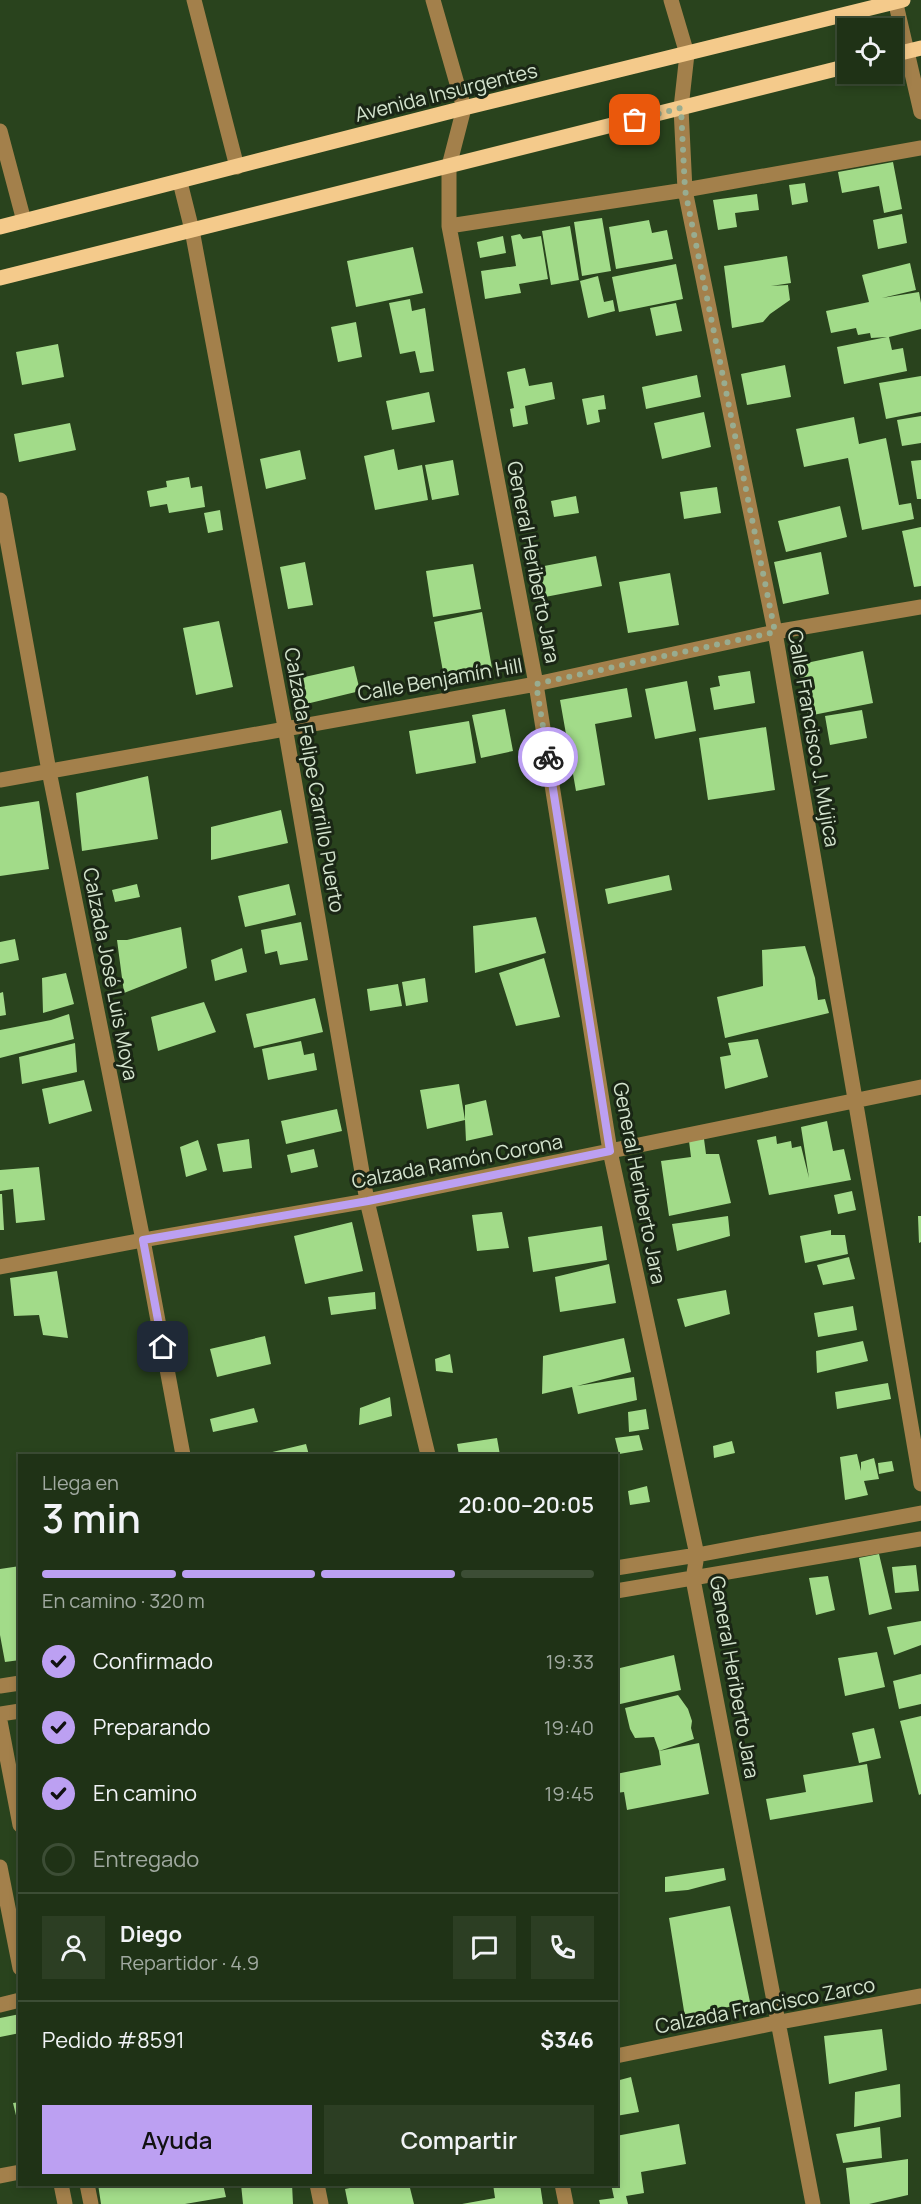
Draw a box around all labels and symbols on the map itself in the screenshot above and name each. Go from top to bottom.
street label: Avenida Insurgentes [352,56,540,128]
pin [609,94,660,145]
street label: General Heriberto Jara [501,459,567,665]
street label: Calle Francisco J. Mújica [782,627,846,849]
street label: Calzada Felipe Carrillo Puerto [278,645,352,915]
street label: Calle Benjamín Hill [355,651,525,707]
courier [518,727,578,787]
street label: Calzada José Luis Moya [77,865,145,1083]
street label: General Heriberto Jara [607,1080,673,1286]
street label: Calzada Ramón Corona [349,1127,565,1195]
pin [137,1321,188,1372]
street label: General Heriberto Jara [704,1574,766,1780]
street label: Calzada Francisco Zarco [653,1970,877,2040]

